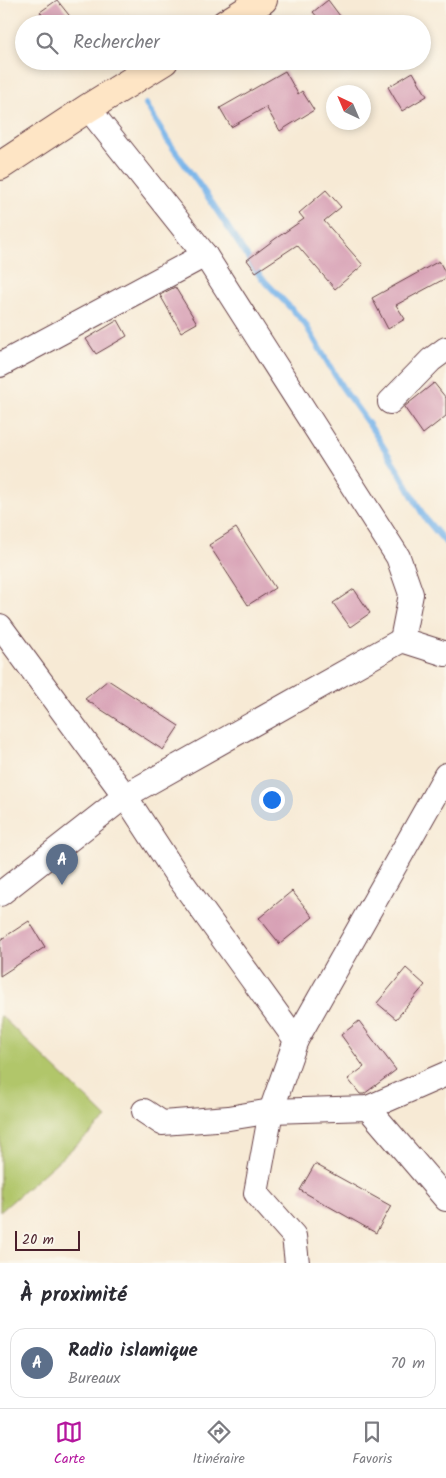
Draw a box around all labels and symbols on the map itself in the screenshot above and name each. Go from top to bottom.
north arrow [326,85,371,130]
your location [259,787,285,813]
pin: A [46,844,78,885]
scale bar [15,1228,80,1251]

